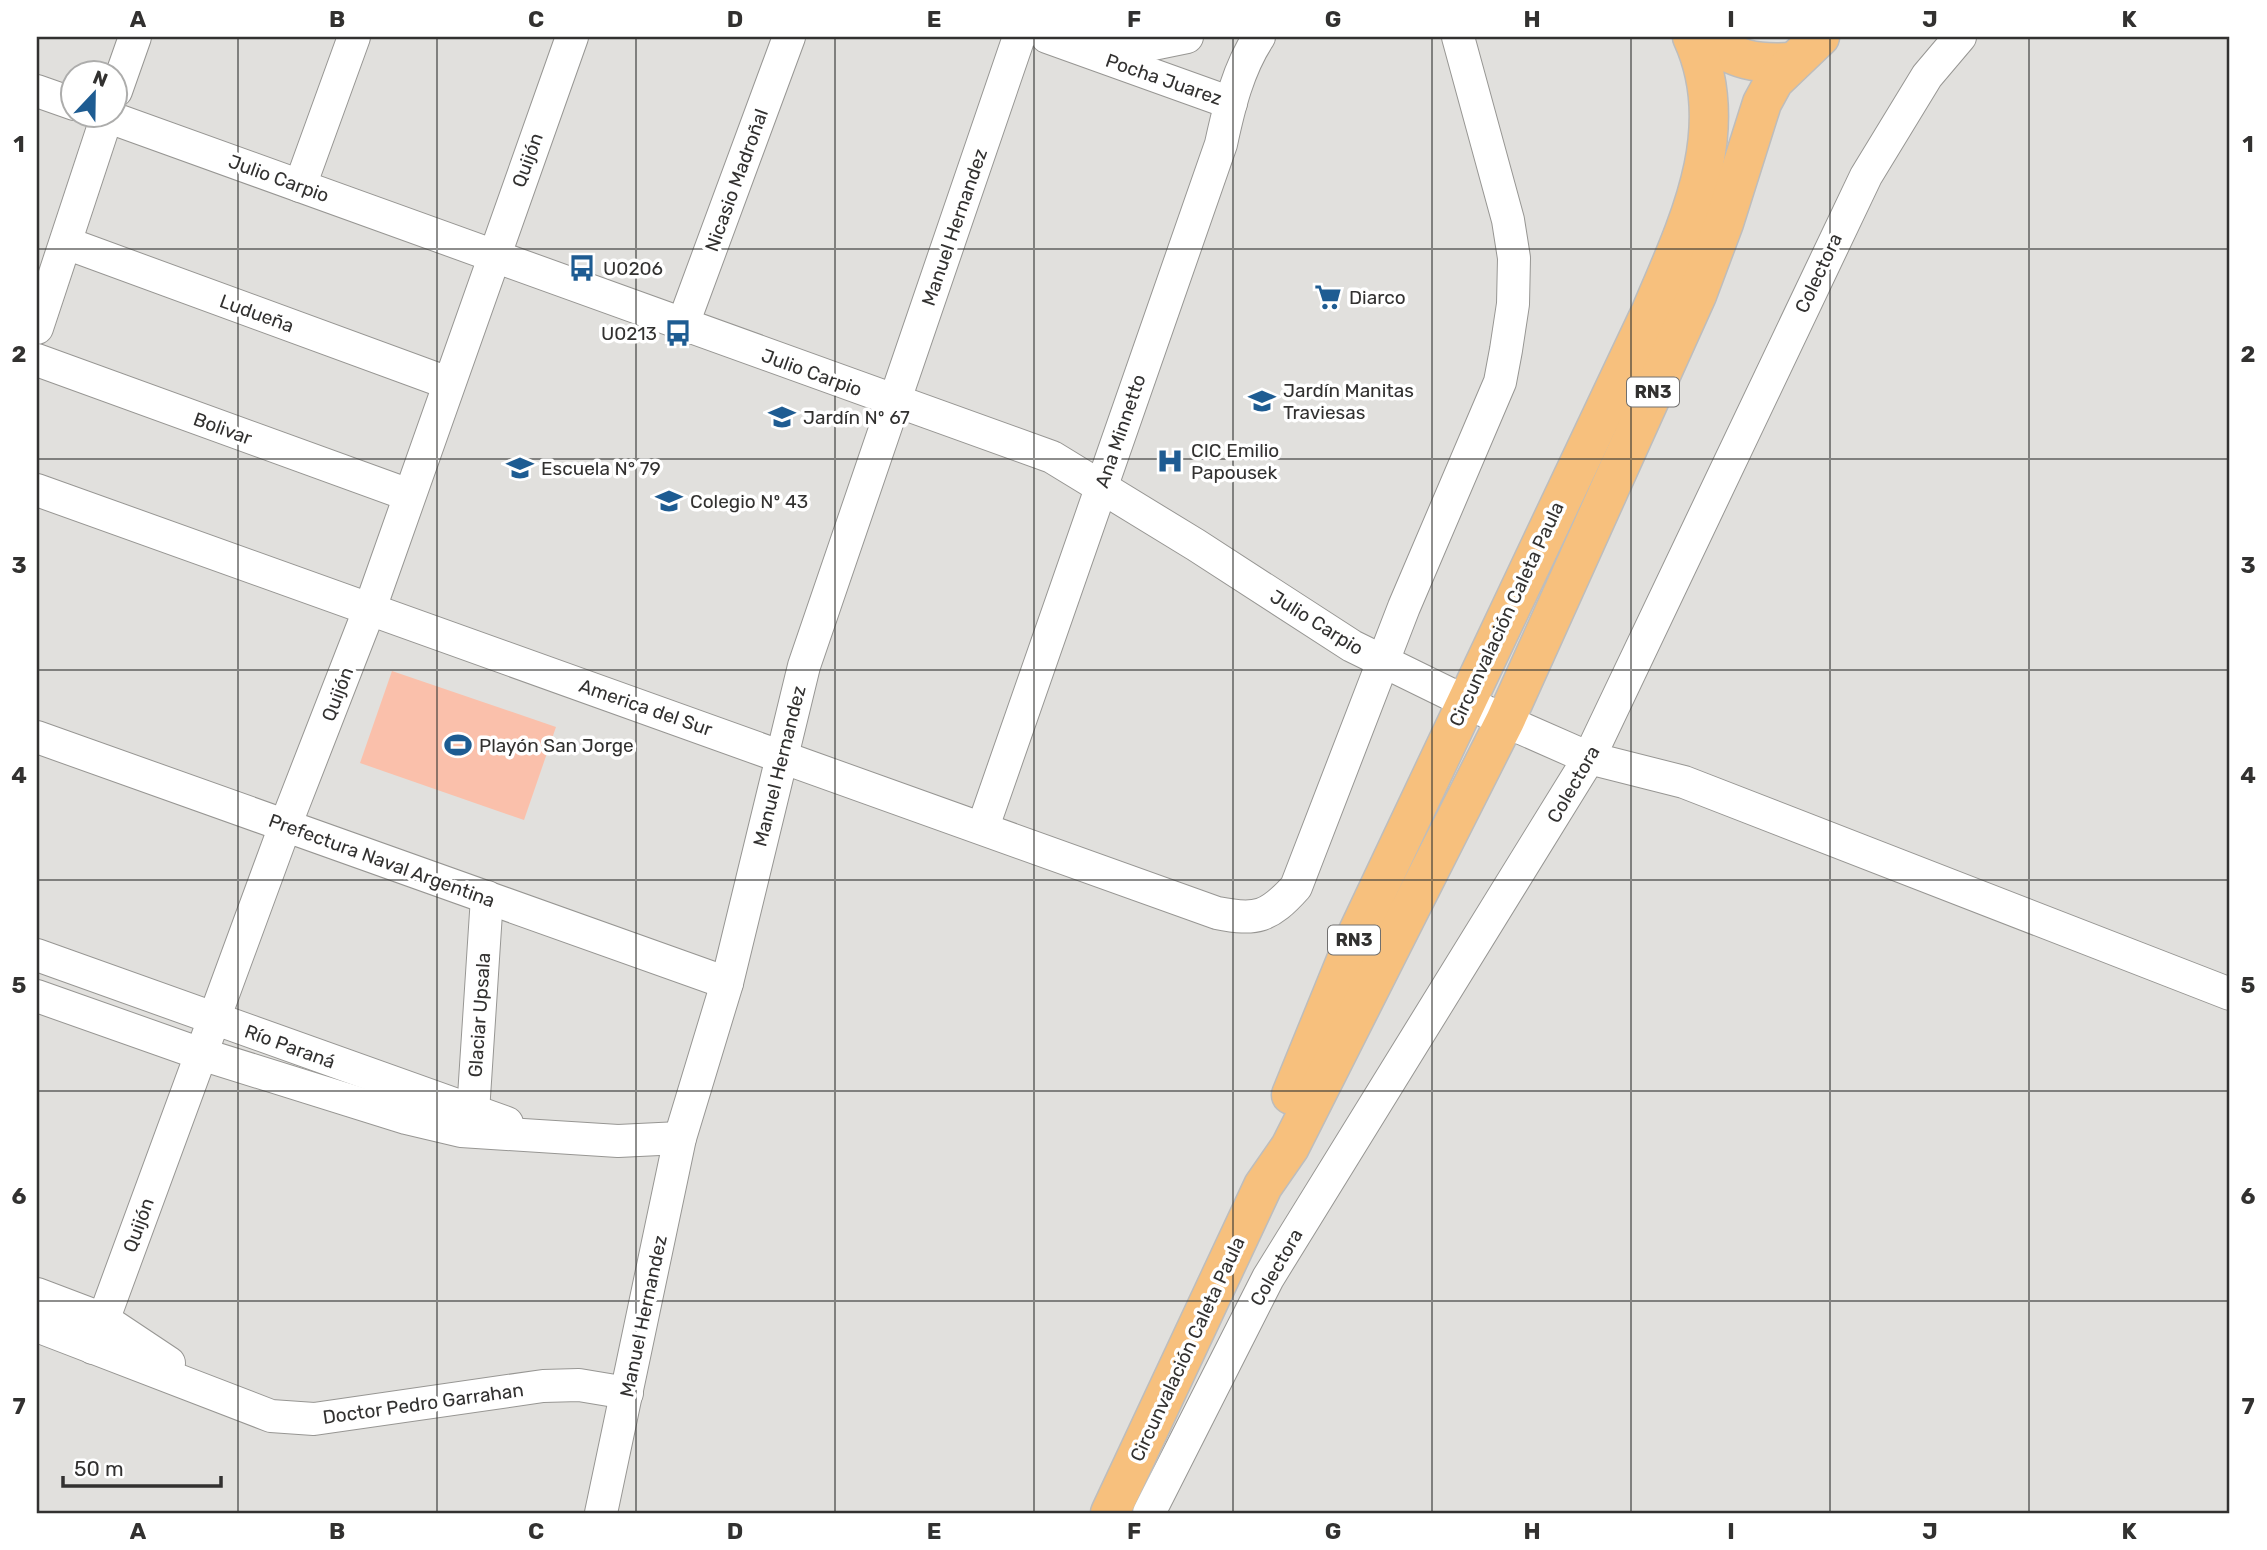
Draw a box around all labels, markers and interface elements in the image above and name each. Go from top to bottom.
text: A [130,5,147,33]
text: B [329,5,345,33]
text: C [528,5,544,33]
text: D [727,5,743,33]
text: E [927,5,941,33]
text: F [1127,5,1141,33]
text: G [1325,5,1341,33]
text: H [1523,5,1541,33]
text: I [1727,5,1735,33]
text: J [1922,5,1938,33]
text: K [2121,5,2137,33]
street label: Pocha Juarez [1103,49,1225,110]
north arrow [60,60,130,130]
text: N [90,65,111,92]
street label: Nicasio Madroñal [700,106,773,255]
text: 1 [13,130,25,158]
street label: Quijón [507,130,548,190]
text: 1 [2242,130,2254,158]
street label: Manuel Hernandez [917,145,992,309]
street label: Julio Carpio [225,150,332,207]
street label: Colectora [1790,230,1847,317]
bus stop icon: U0206 [567,253,597,283]
place label: U0206 [603,257,663,280]
supermarket icon: Diarco [1313,282,1343,312]
place label: Diarco [1349,286,1406,309]
street label: Ludueña [217,289,297,337]
bus stop icon: U0213 [663,318,693,348]
place label: U0213 [601,322,657,345]
text: 2 [12,340,26,368]
text: 2 [2241,340,2255,368]
street label: Julio Carpio [758,344,865,401]
street label: Ana Minnetto [1090,371,1151,491]
road number: RN3 [1627,378,1679,406]
place label: Jardín Manitas Traviesas [1283,379,1414,424]
school or university icon: Jardín Manitas Traviesas [1247,386,1277,416]
school or university icon: Jardín Nº 67 [767,402,797,432]
place label: Jardín Nº 67 [803,406,910,429]
street label: Bolivar [190,407,256,450]
place label: CIC Emilio Papousek [1191,439,1279,484]
hospital icon: CIC Emilio Papousek [1155,446,1185,476]
school or university icon: Escuela N° 79 [505,453,535,483]
place label: Escuela N° 79 [541,457,661,480]
school or university icon: Colegio Nº 43 [654,486,684,516]
place label: Colegio Nº 43 [690,490,808,513]
street label: Circunvalación Caleta Paula [1444,498,1569,730]
text: 3 [11,551,27,579]
text: 3 [2240,551,2256,579]
street label: Julio Carpio [1266,585,1368,660]
street label: Quijón [317,664,358,725]
street label: America del Sur [576,674,716,741]
street label: Manuel Hernandez [748,683,811,849]
sports icon: Playón San Jorge [443,730,473,760]
place label: Playón San Jorge [479,734,634,757]
street label: Colectora [1542,742,1605,827]
text: 4 [11,761,27,789]
text: 4 [2240,761,2256,789]
street label: Prefectura Naval Argentina [266,809,498,912]
road number: RN3 [1328,925,1380,954]
street label: Glaciar Upsala [464,952,495,1078]
text: 5 [12,971,27,999]
text: 5 [2241,971,2256,999]
street label: Río Paraná [241,1019,338,1073]
text: 6 [12,1182,27,1210]
text: 6 [2241,1182,2256,1210]
street label: Quijón [118,1195,159,1255]
street label: Colectora [1245,1225,1308,1310]
street label: Manuel Hernandez [615,1233,672,1399]
street label: Circunvalación Caleta Paula [1125,1233,1250,1465]
street label: Doctor Pedro Garrahan [321,1378,525,1429]
text: 7 [12,1392,26,1420]
text: 7 [2241,1392,2255,1420]
scale bar [63,1445,220,1489]
text: 50 m [74,1456,124,1481]
text: A [130,1517,147,1545]
text: B [329,1517,345,1545]
text: C [528,1517,544,1545]
text: D [727,1517,743,1545]
text: E [927,1517,941,1545]
text: F [1127,1517,1141,1545]
text: G [1325,1517,1341,1545]
text: H [1523,1517,1541,1545]
text: I [1727,1517,1735,1545]
text: J [1922,1517,1938,1545]
text: K [2121,1517,2137,1545]

